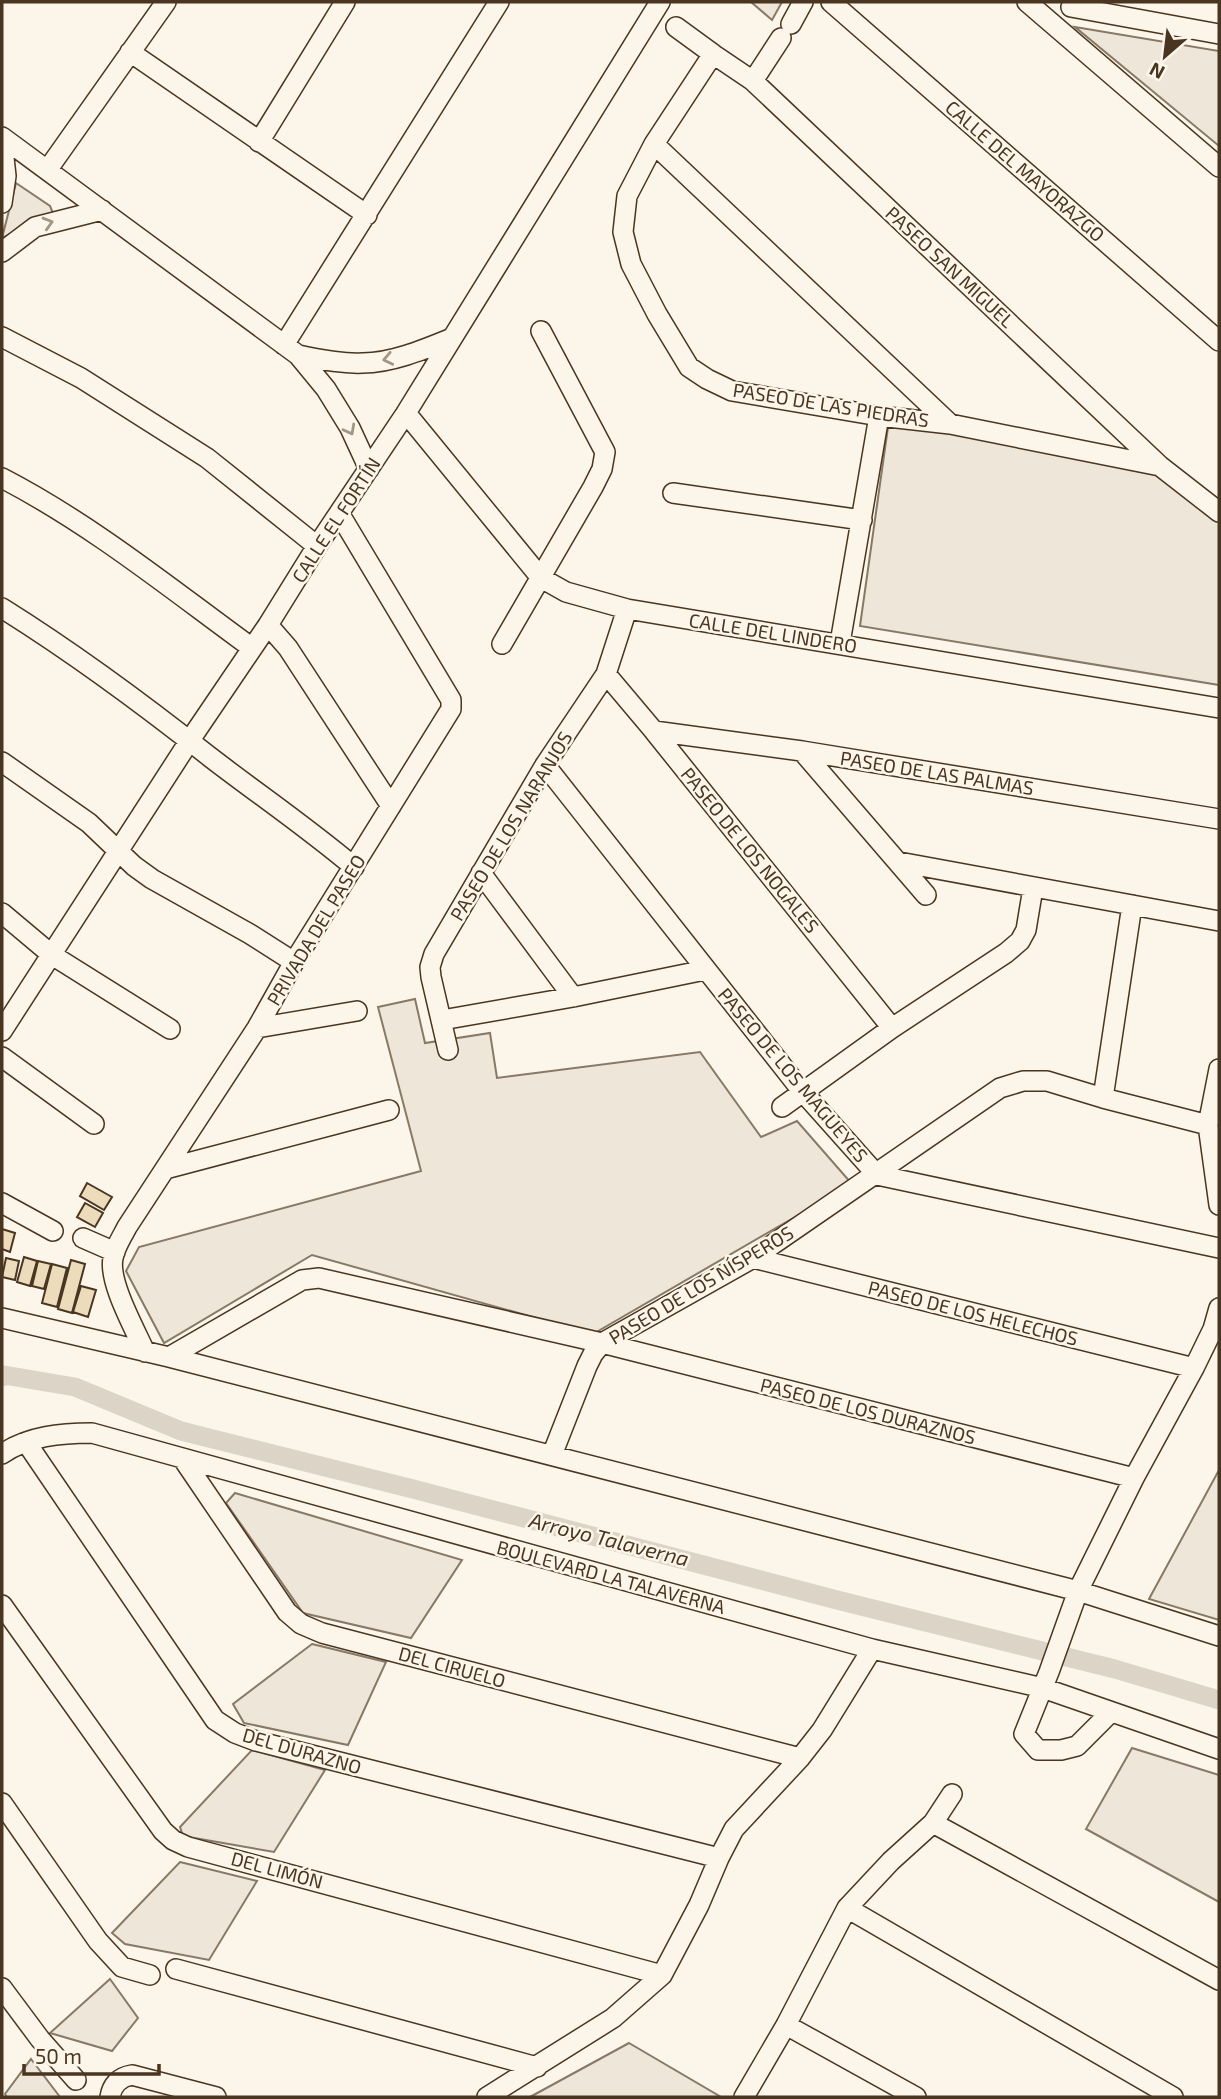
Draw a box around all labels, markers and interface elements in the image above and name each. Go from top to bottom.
north arrow [1130,21,1200,91]
text: N [1145,58,1168,85]
street label: CALLE DEL MAYORAZGO [941,95,1110,246]
street label: PASEO SAN MIGUEL [881,201,1019,332]
one-way arrow [42,216,54,231]
one-way arrow [382,350,394,365]
street label: PASEO DE LAS PIEDRAS [731,378,931,431]
one-way arrow [342,423,356,435]
street label: CALLE EL FORTÍN [286,453,385,587]
street label: CALLE DEL LINDERO [687,608,859,657]
street label: PASEO DE LOS NARANJOS [445,727,576,925]
street label: PASEO DE LAS PALMAS [839,746,1036,799]
street label: PASEO DE LOS NOGALES [677,762,824,937]
street label: PRIVADA DEL PASEO [261,850,370,1009]
street label: PASEO DE LOS MAGUEYES [714,983,873,1167]
street label: PASEO DE LOS NÍSPEROS [604,1220,797,1349]
street label: PASEO DE LOS HELECHOS [866,1275,1080,1350]
street label: PASEO DE LOS DURAZNOS [758,1373,978,1448]
water label: Arroyo Talaverna [526,1506,692,1571]
street label: BOULEVARD LA TALAVERNA [494,1535,728,1618]
street label: DEL CIRUELO [396,1641,508,1692]
street label: DEL DURAZNO [240,1723,364,1778]
street label: DEL LIMÓN [229,1846,326,1893]
scale bar [24,2032,159,2076]
text: 50 m [35,2043,82,2068]

